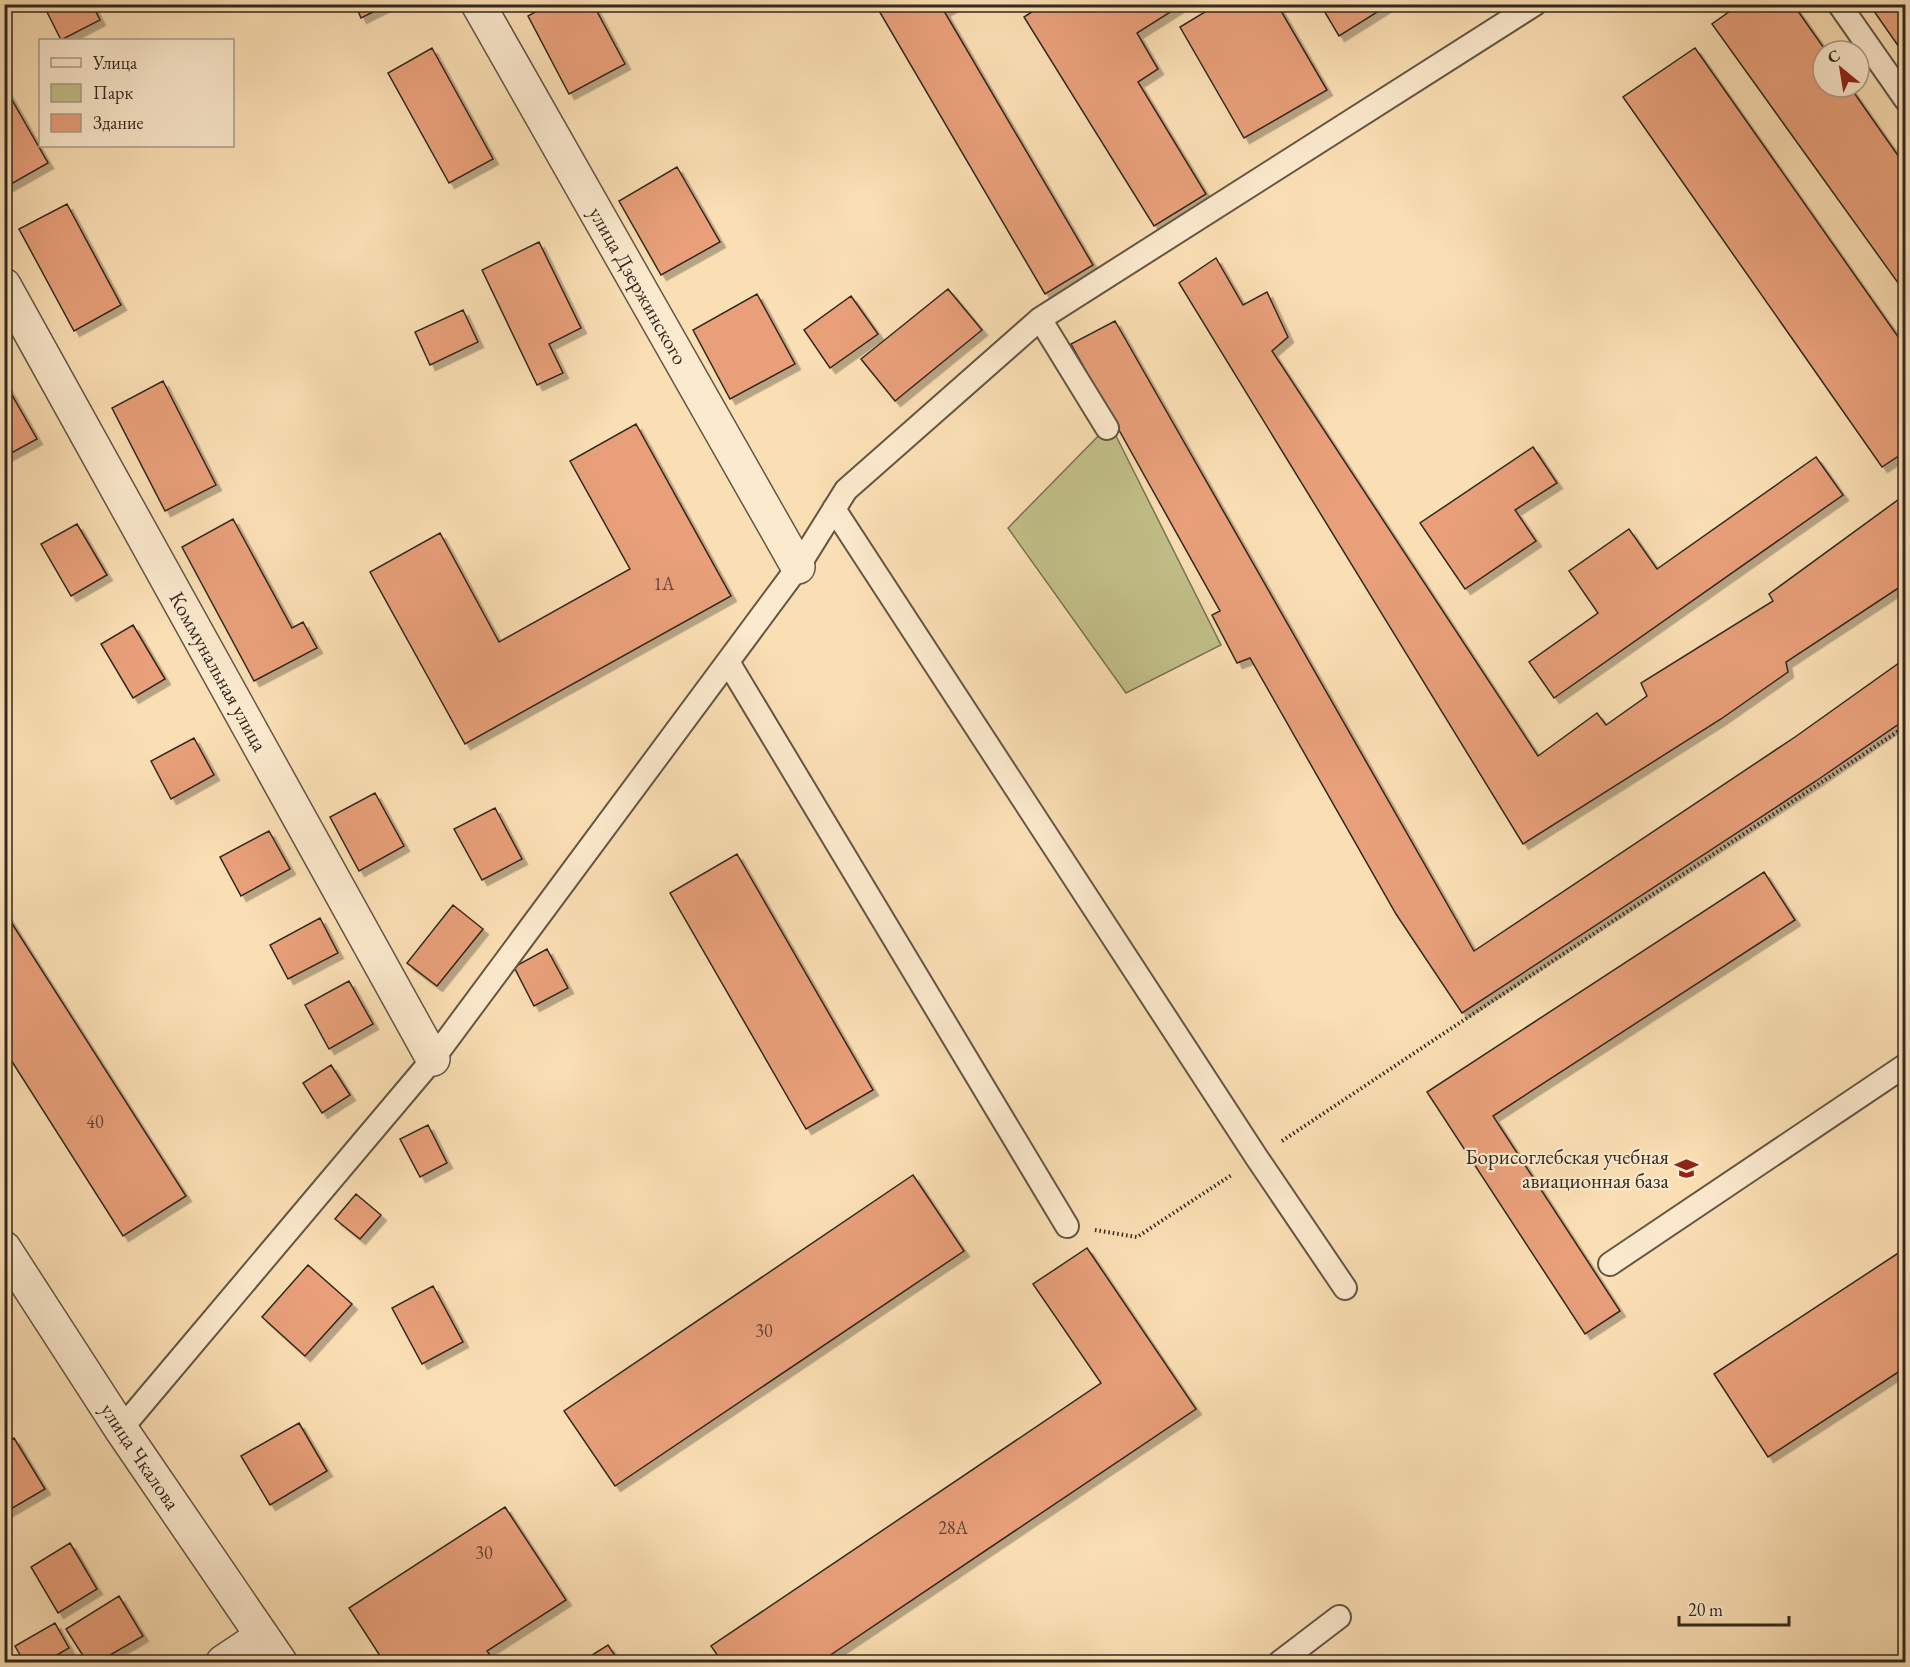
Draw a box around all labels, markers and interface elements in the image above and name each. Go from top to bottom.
legend [39,39,234,147]
north arrow [1811,39,1871,99]
text: С [1824,45,1844,68]
text: Улица [92,51,138,74]
text: Парк [93,81,133,104]
text: Здание [93,111,143,134]
street label: улица Дзержинского [583,202,694,369]
house number: 1А [653,572,675,595]
street label: Коммунальная улица [164,587,274,757]
house number: 40 [86,1110,104,1133]
place label: Борисоглебская учебная авиационная база [1465,1143,1670,1194]
school or university icon: Борисоглебская учебная авиационная база [1674,1156,1700,1182]
house number: 30 [755,1319,773,1342]
street label: улица Чкалова [95,1398,187,1515]
house number: 28А [938,1516,968,1539]
house number: 30 [475,1541,493,1564]
scale bar [1679,1589,1788,1627]
text: 20 m [1688,1598,1723,1621]

